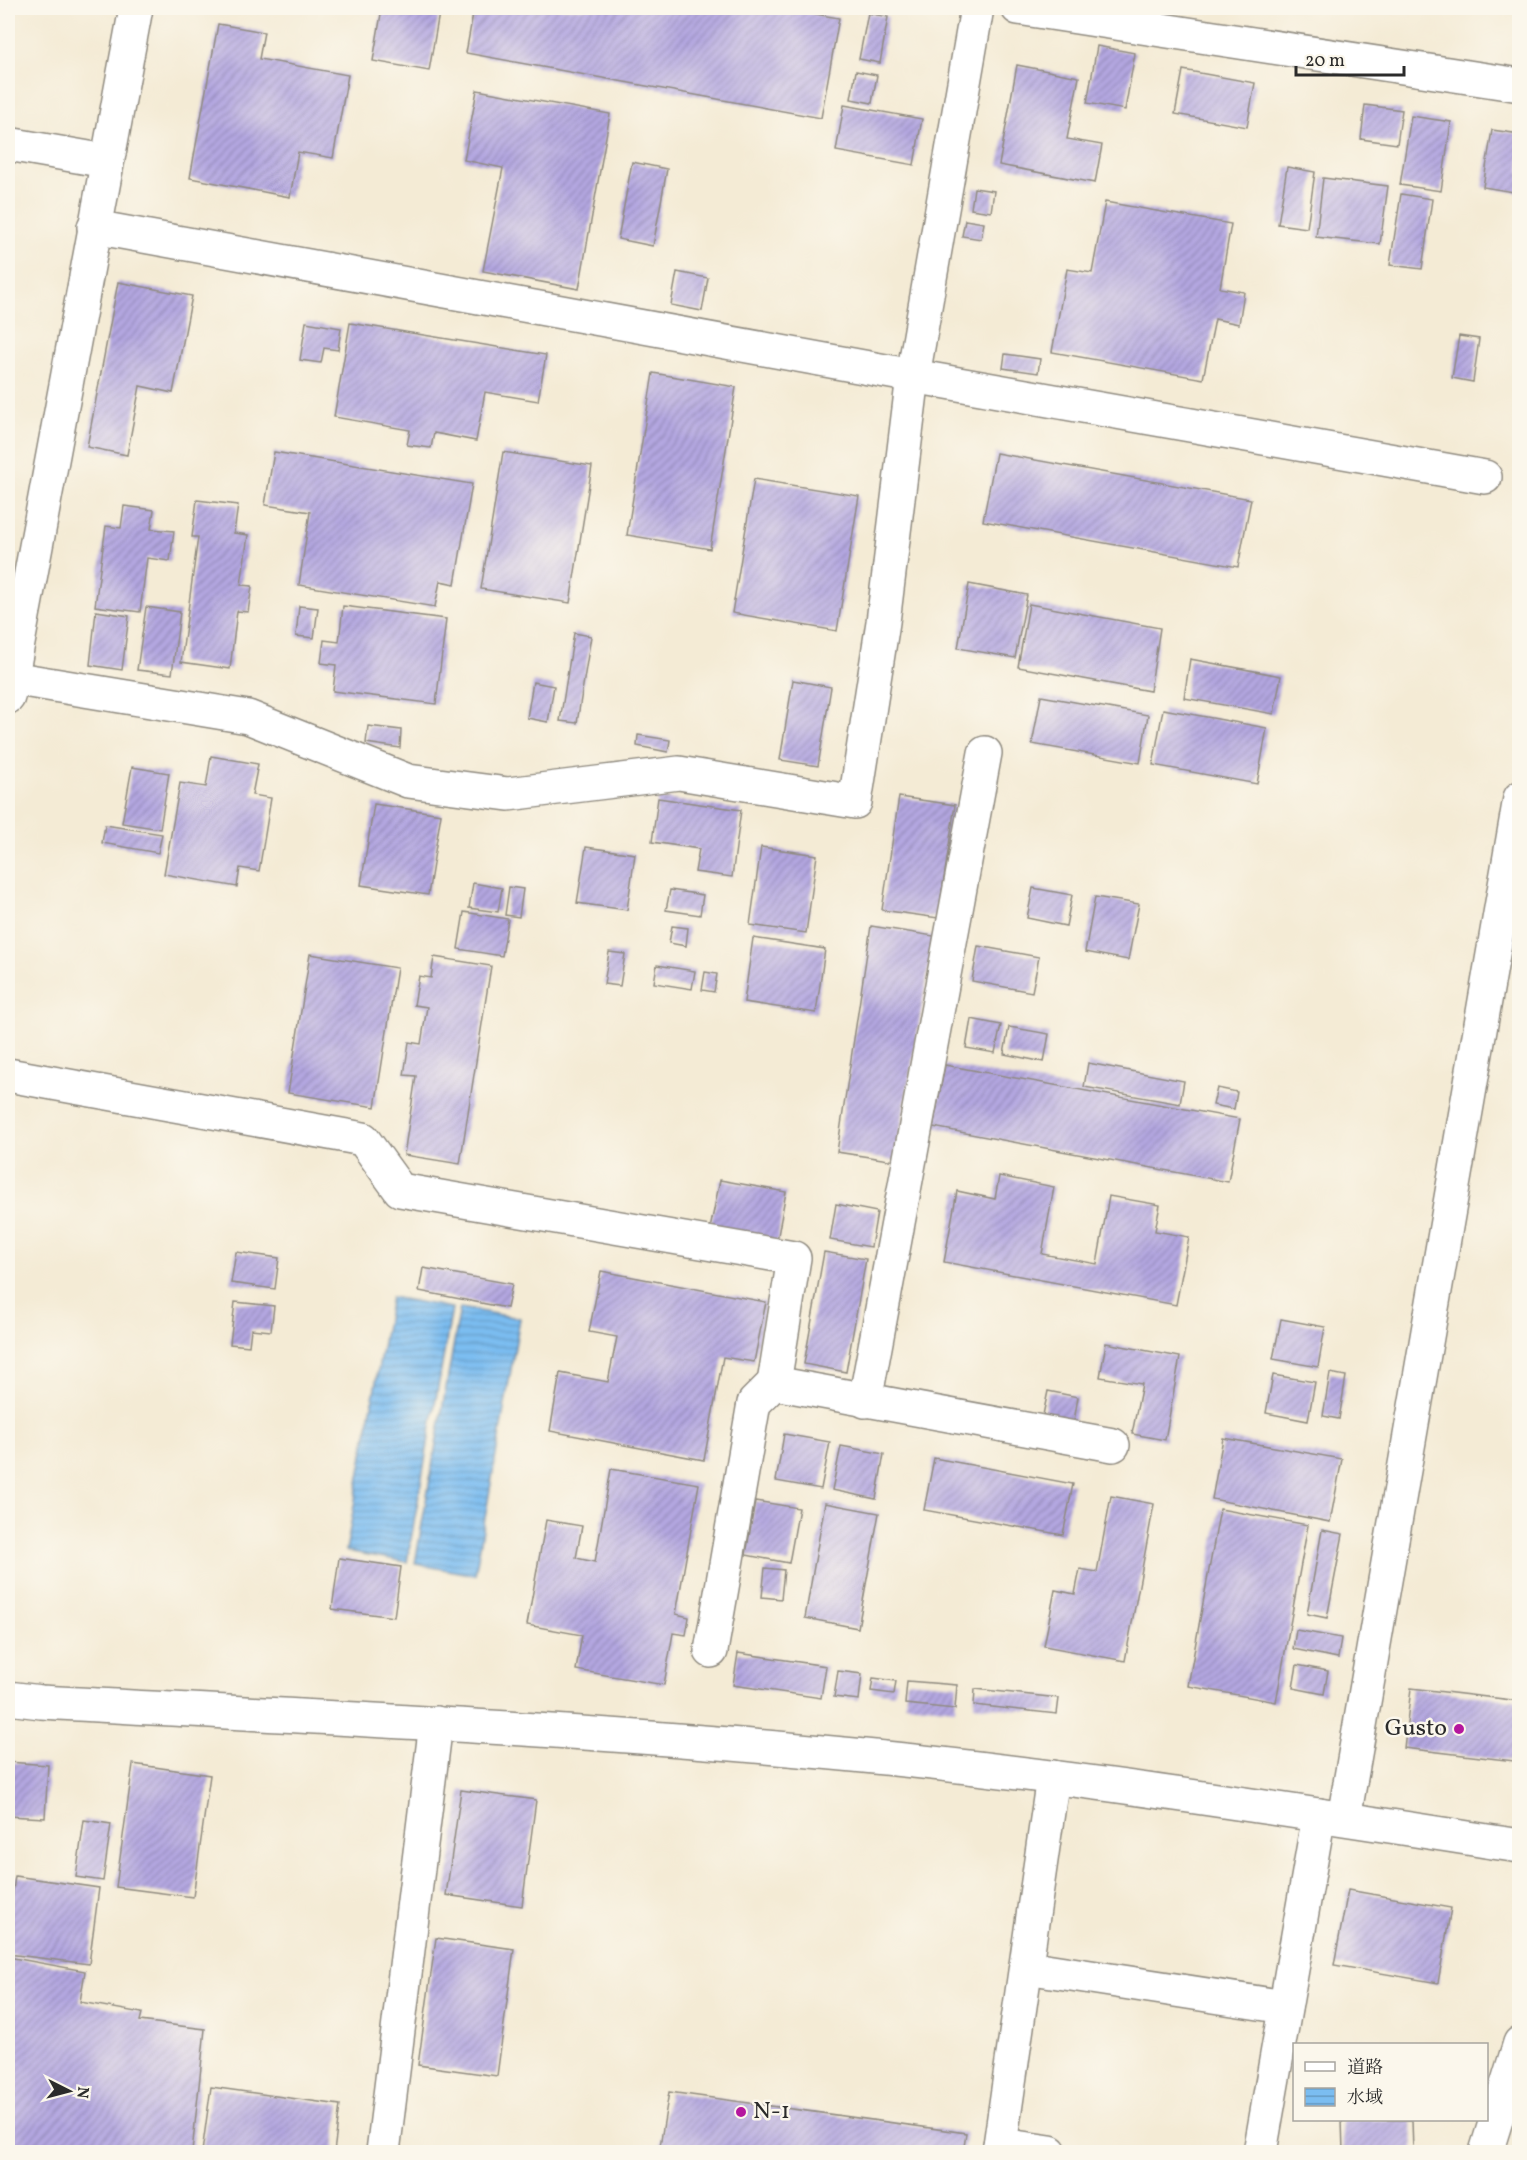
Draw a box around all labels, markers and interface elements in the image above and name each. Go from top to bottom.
scale bar [1296,39,1404,77]
text: 20 m [1305,49,1345,74]
place label: Gusto [1385,1712,1447,1746]
marker: Gusto [1452,1722,1466,1736]
legend [1293,2043,1488,2121]
text: 道路 [1347,2056,1383,2081]
north arrow [39,2061,99,2121]
text: N [70,2085,93,2100]
text: 水域 [1347,2086,1383,2111]
place label: N-1 [753,2095,790,2129]
marker: N-1 [734,2105,748,2119]

